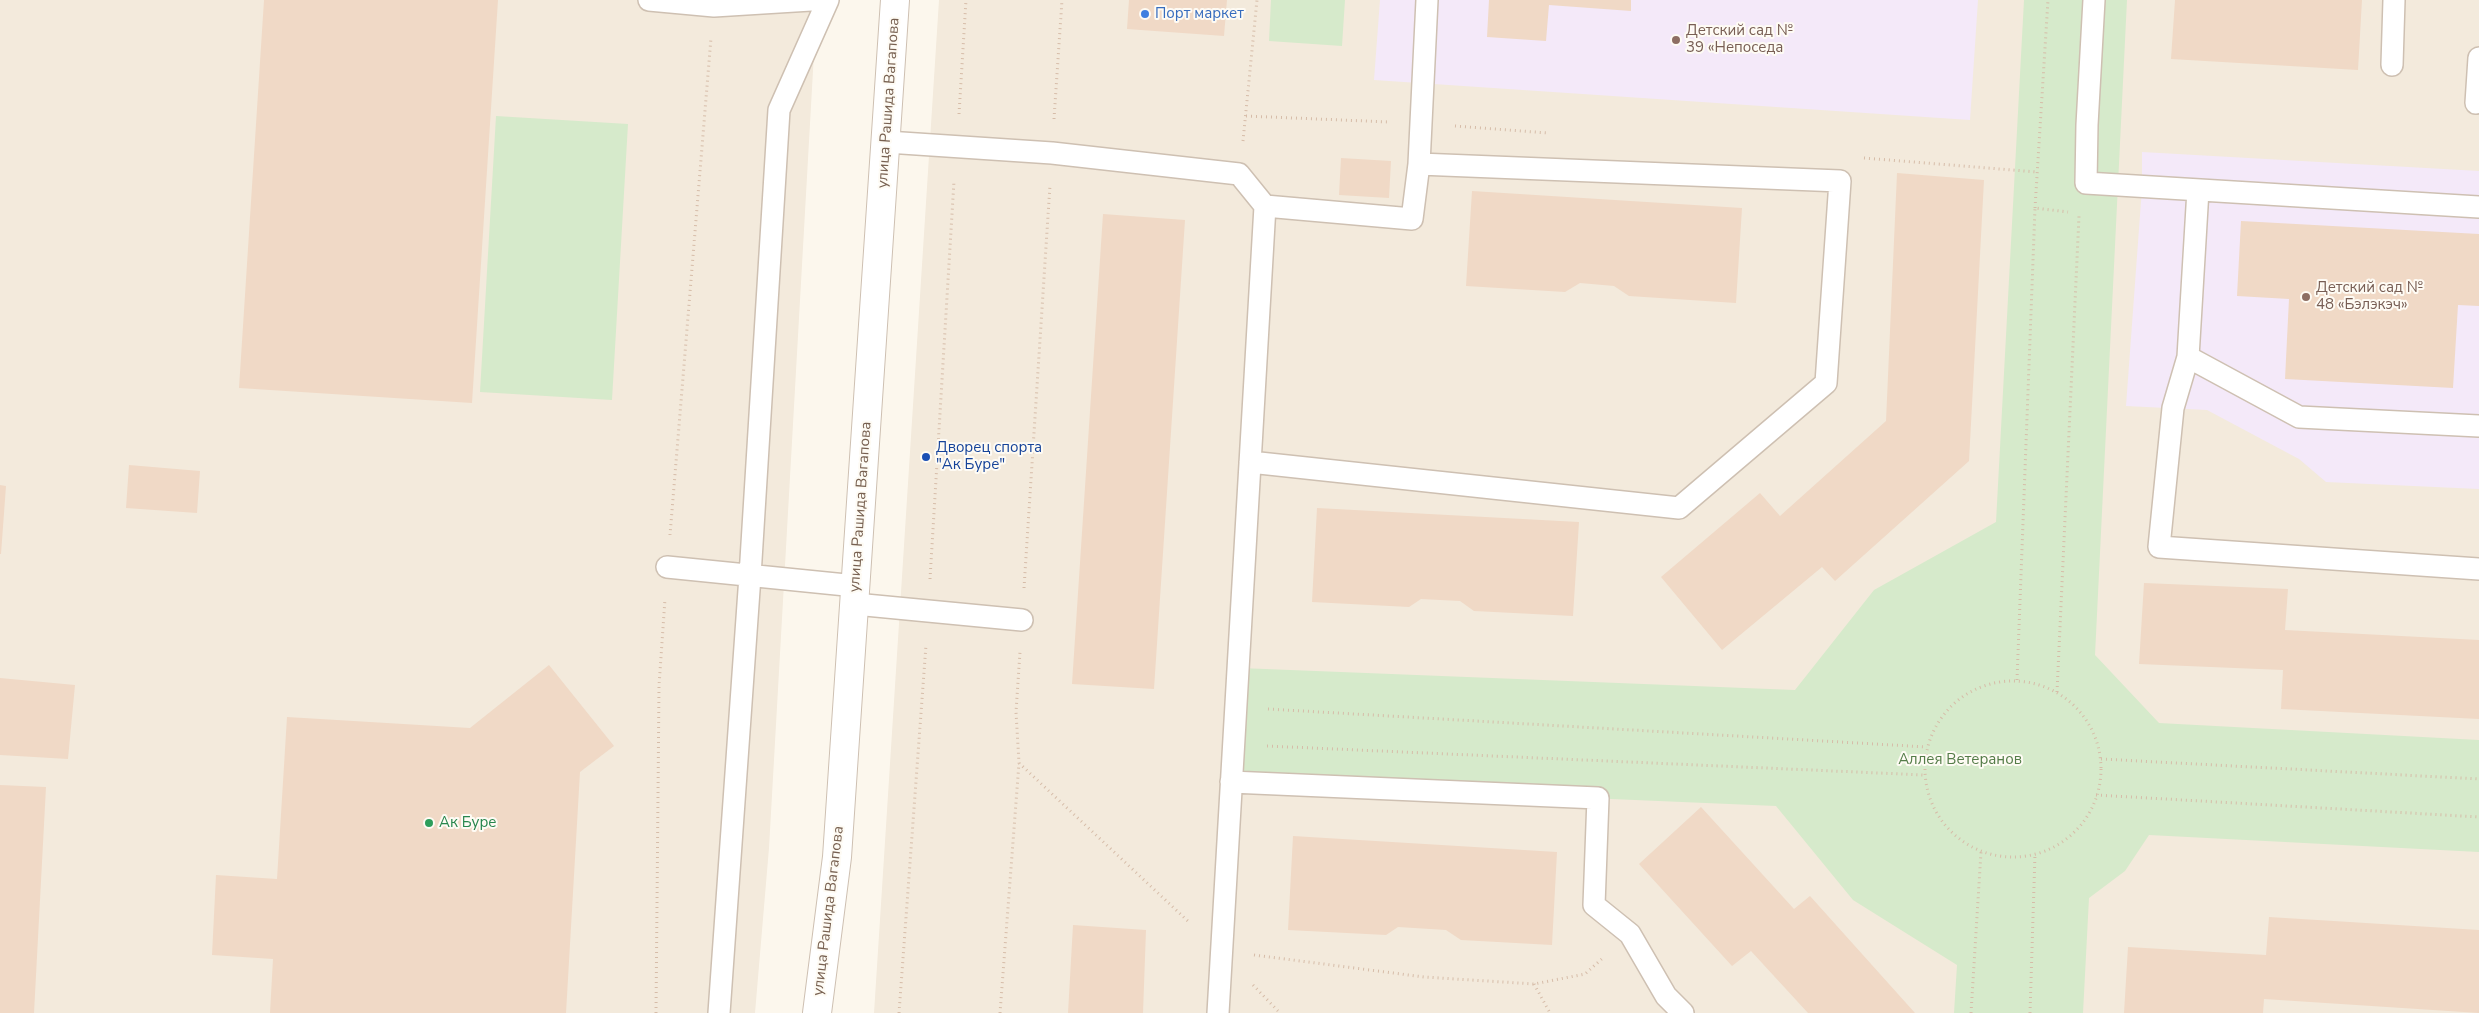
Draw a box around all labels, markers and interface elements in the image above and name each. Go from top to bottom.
place label: Порт маркет [1155,5,1244,23]
marker: Порт маркет [1139,8,1151,20]
street label: улица Рашида Вагапова [874,17,904,189]
place label: Детский сад № 39 «Непоседа [1686,22,1793,57]
marker: Детский сад № 39 «Непоседа [1670,34,1682,46]
place label: Детский сад № 48 «Бэлэкэч» [2316,279,2423,314]
marker: Детский сад № 48 «Бэлэкэч» [2300,291,2312,303]
street label: улица Рашида Вагапова [846,421,876,593]
place label: Дворец спорта "Ак Буре" [936,439,1042,474]
marker: Дворец спорта "Ак Буре" [920,451,932,463]
park label: Аллея Ветеранов [1898,751,2022,769]
place label: Ак Буре [439,814,496,832]
marker: Ак Буре [423,817,435,829]
street label: улица Рашида Вагапова [810,825,848,997]

